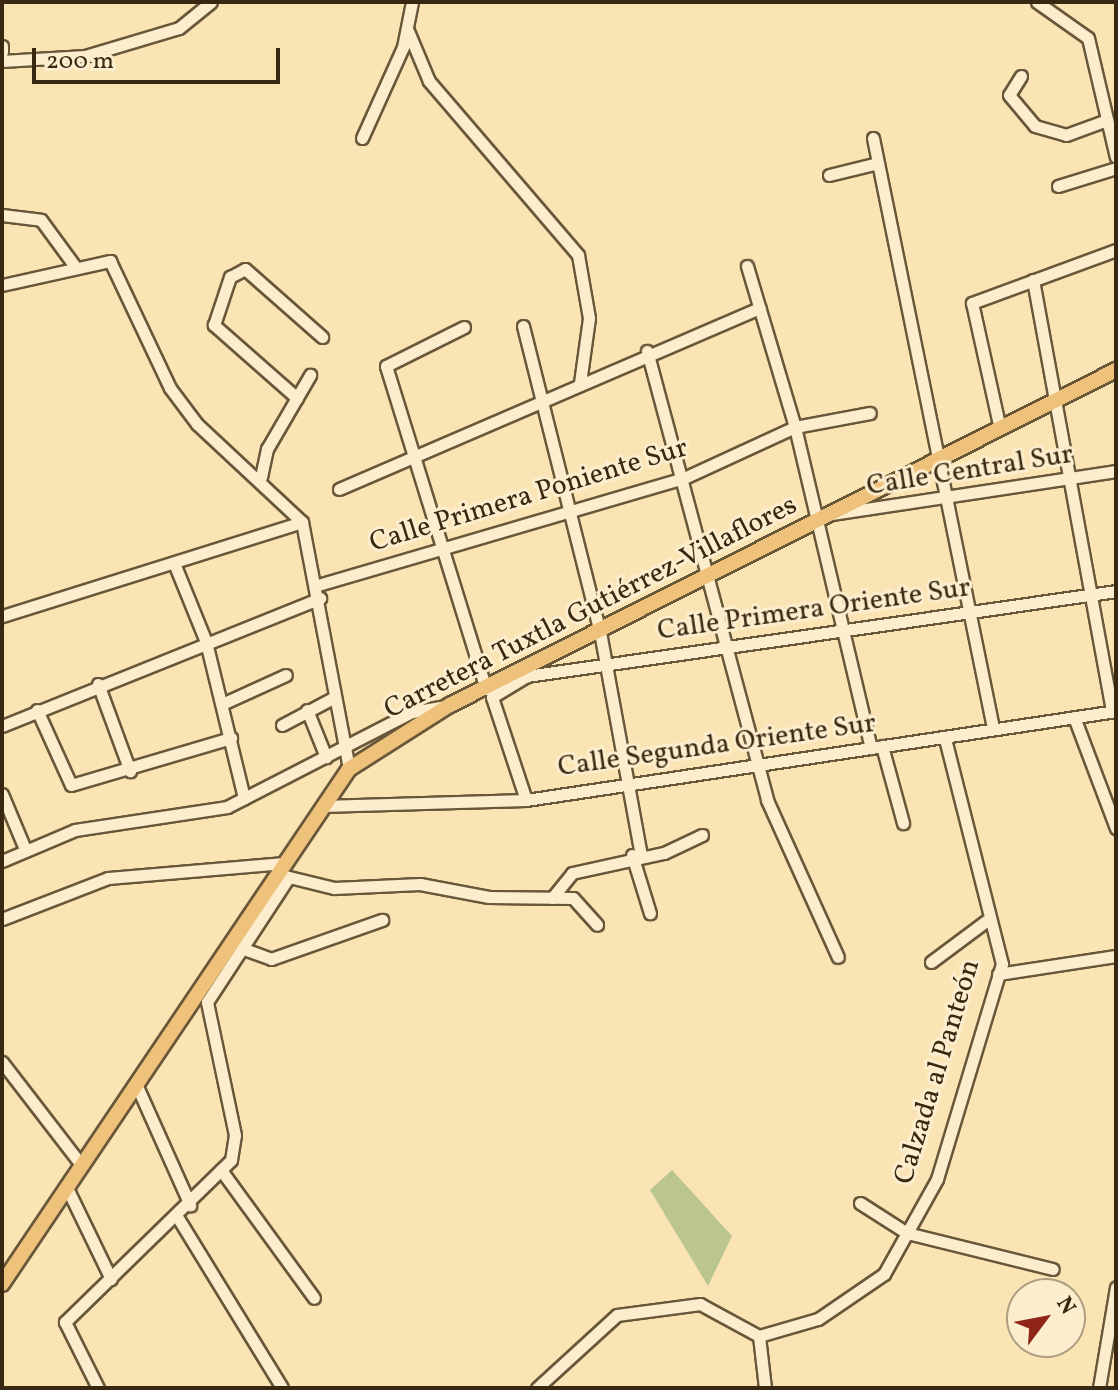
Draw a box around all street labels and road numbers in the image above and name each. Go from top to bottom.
street label: Calle Primera Poniente Sur [366,432,692,560]
street label: Calle Central Sur [864,438,1076,504]
street label: Carretera Tuxtla Gutiérrez-Villaflores [379,489,803,727]
street label: Calle Primera Oriente Sur [655,571,973,649]
street label: Calle Segunda Oriente Sur [556,707,878,785]
street label: Calzada al Panteón [888,956,988,1188]

